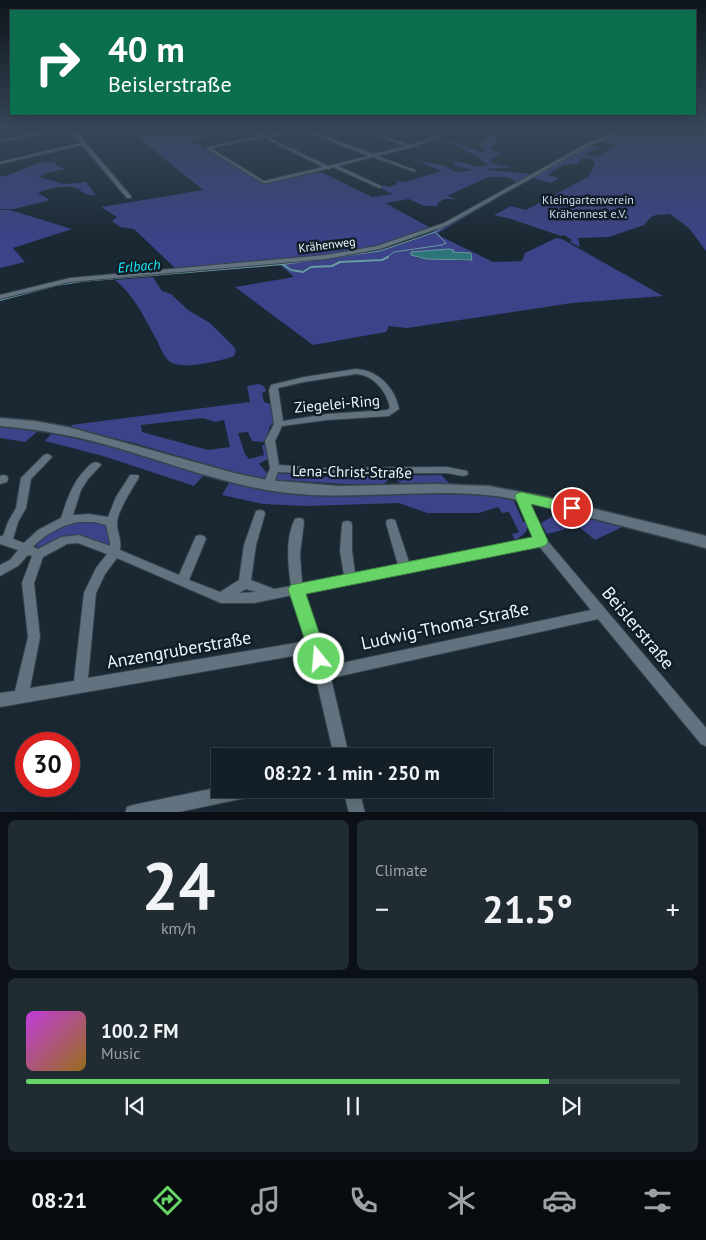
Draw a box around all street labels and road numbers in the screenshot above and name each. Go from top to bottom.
street label: Krähenweg [298,234,356,255]
street label: Ziegelei-Ring [293,390,381,417]
street label: Lena-Christ-Straße [292,461,412,482]
street label: Beislerstraße [597,582,680,674]
street label: Ludwig-Thoma-Straße [359,596,531,655]
street label: Anzengruberstraße [105,625,253,674]

